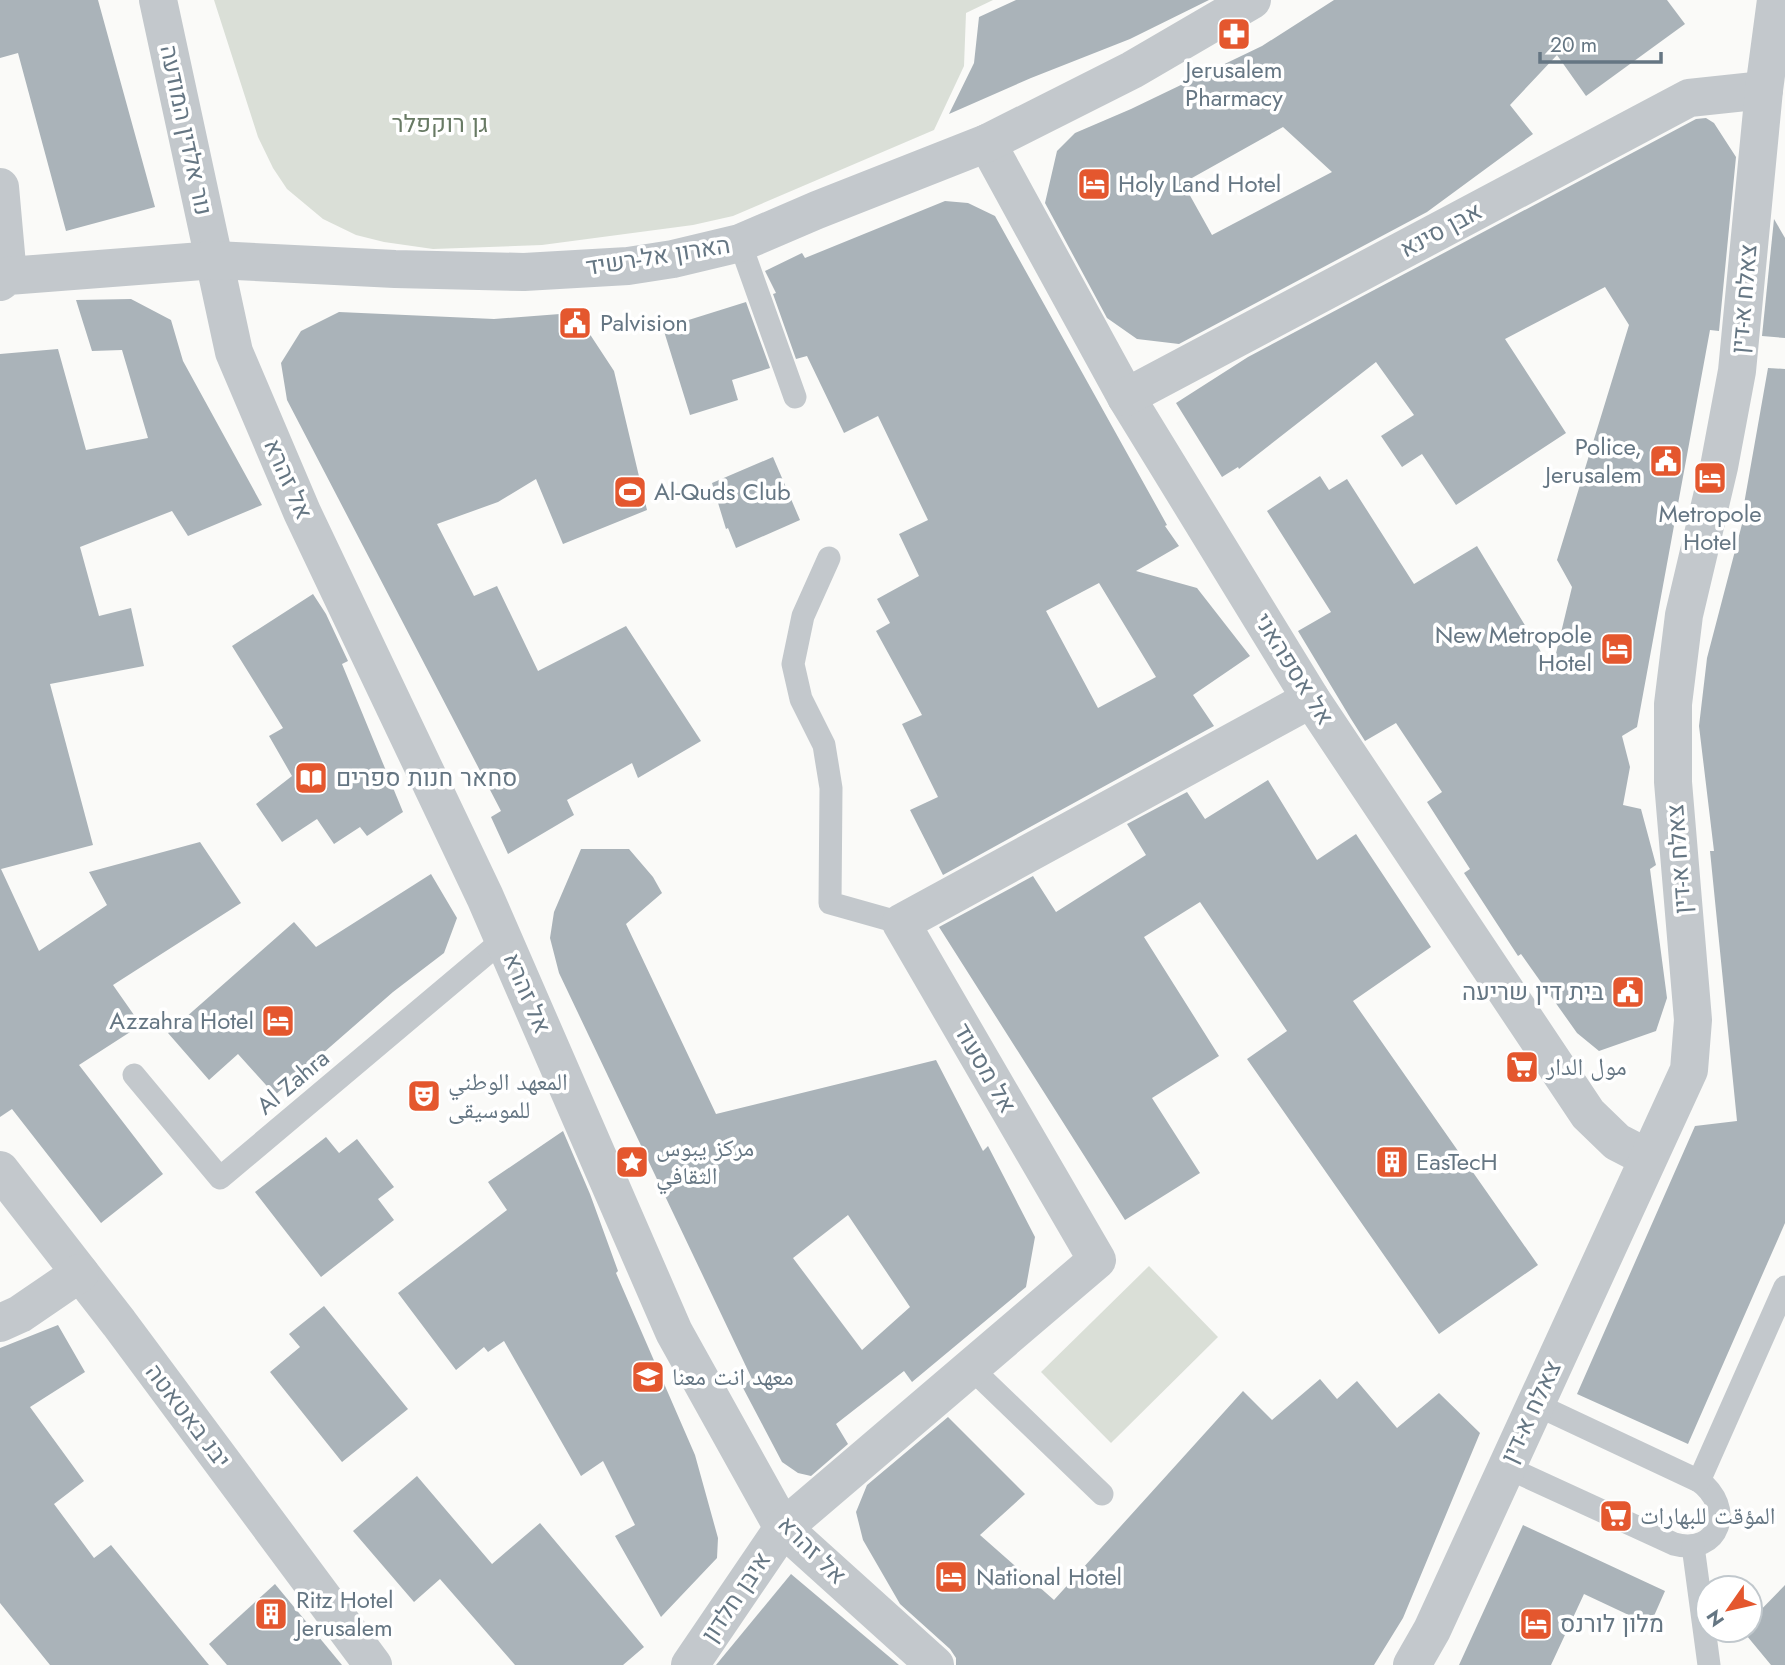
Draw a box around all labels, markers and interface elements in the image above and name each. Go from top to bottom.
pharmacy icon: Jerusalem Pharmacy [1215,15,1253,53]
scale bar [1540,21,1661,65]
text: 20 m [1550,30,1597,60]
street label: נור אלדין המודעה [151,42,222,218]
place label: Jerusalem Pharmacy [1183,52,1283,115]
park label: גן רוקפלר [392,106,488,141]
hotel icon: Holy Land Hotel [1075,165,1113,203]
place label: Holy Land Hotel [1118,166,1281,201]
street label: אבן סינא [1393,193,1488,266]
street label: הארון אל-רשיד [583,227,733,284]
street label: צאלח א-דין [1721,243,1766,355]
public building icon: Palvision [556,304,594,342]
place label: Palvision [600,305,688,340]
place label: Police, Jerusalem [1542,429,1642,492]
street label: אל זהרא [255,433,322,525]
public building icon: Police, Jerusalem [1647,442,1685,480]
hotel icon: Metropole Hotel [1691,459,1729,497]
sports icon: Al-Quds Club [611,473,649,511]
place label: Al-Quds Club [654,474,791,509]
place label: Metropole Hotel [1658,496,1762,559]
street label: אל אספהאני [1246,606,1343,731]
place label: New Metropole Hotel [1435,617,1592,680]
hotel icon: New Metropole Hotel [1598,630,1636,668]
library icon: סחאר חנות ספרים [292,759,330,797]
place label: סחאר חנות ספרים [336,760,517,795]
street label: צאלח א-דין [1657,803,1700,915]
street label: אל זהרא [495,947,560,1039]
public building icon: בית דין שריעה [1609,973,1647,1011]
place label: בית דין שריעה [1462,974,1604,1009]
hotel icon: Azzahra Hotel [259,1002,297,1040]
place label: Azzahra Hotel [109,1003,254,1038]
street label: אל מסעוד [946,1016,1025,1119]
street label: Al Zahra [249,1041,337,1123]
supermarket icon: مول الدار [1503,1048,1541,1086]
place label: مول الدار [1545,1049,1627,1084]
place label: المعهد الوطني للموسيقى [448,1064,568,1127]
theatre icon: المعهد الوطني للموسيقى [405,1077,443,1115]
place label: مركز يبوس الثقافي [656,1130,754,1195]
place icon: مركز يبوس الثقافي [613,1143,651,1181]
building icon: EasTecH [1373,1143,1411,1181]
place label: EasTecH [1416,1144,1498,1179]
street label: צאלח א-דין [1492,1355,1570,1469]
street label: יבנ באטאטה [137,1356,239,1475]
school or university icon: معهد انت معنا [629,1358,667,1396]
place label: معهد انت معنا [672,1359,794,1394]
supermarket icon: المؤقت للبهارات [1597,1497,1635,1535]
place label: المؤقت للبهارات [1640,1498,1776,1533]
street label: אל זהרא [770,1507,855,1592]
street label: איבן חלדון [692,1544,779,1649]
hotel icon: National Hotel [932,1558,970,1596]
place label: National Hotel [976,1559,1122,1594]
north arrow [1694,1574,1764,1644]
place label: Ritz Hotel Jerusalem [293,1582,394,1645]
building icon: Ritz Hotel Jerusalem [252,1595,290,1633]
text: N [1700,1604,1731,1632]
hotel icon: מלון לורנס [1517,1605,1555,1643]
place label: מלון לורנס [1560,1606,1664,1641]

